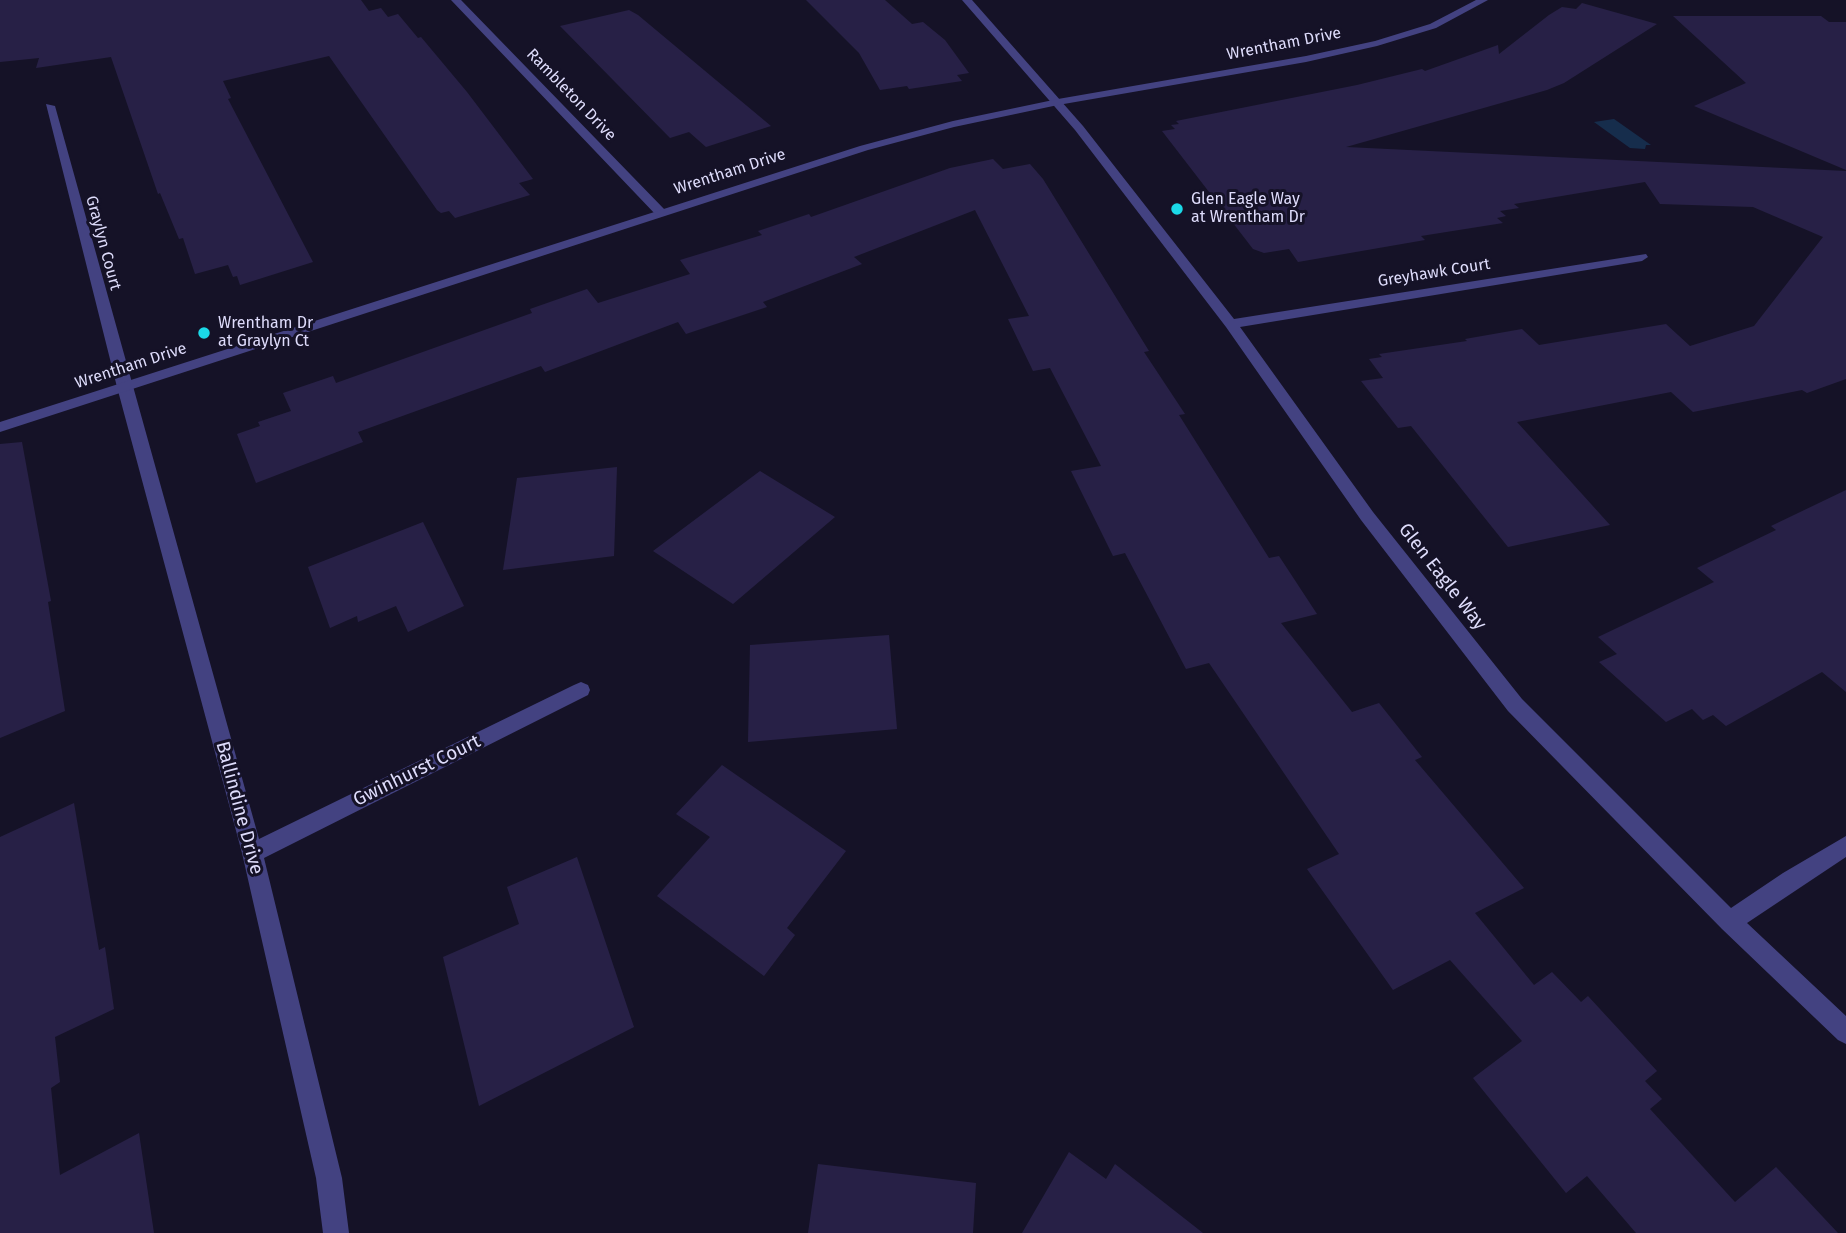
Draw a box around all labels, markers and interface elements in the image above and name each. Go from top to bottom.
street label: Wrentham Drive [1225,23,1343,65]
street label: Rambleton Drive [522,45,620,145]
street label: Wrentham Drive [672,145,788,199]
place label: Glen Eagle Way at Wrentham Dr [1191,190,1305,228]
street label: Graylyn Court [81,194,125,292]
marker: Glen Eagle Way at Wrentham Dr [1169,201,1185,217]
street label: Greyhawk Court [1376,255,1492,291]
place label: Wrentham Dr at Graylyn Ct [218,314,313,352]
marker: Wrentham Dr at Graylyn Ct [196,325,212,341]
street label: Wrentham Drive [73,339,189,393]
street label: Glen Eagle Way [1393,519,1491,635]
street label: Gwinhurst Court [350,730,484,812]
street label: Ballindine Drive [210,739,268,877]

